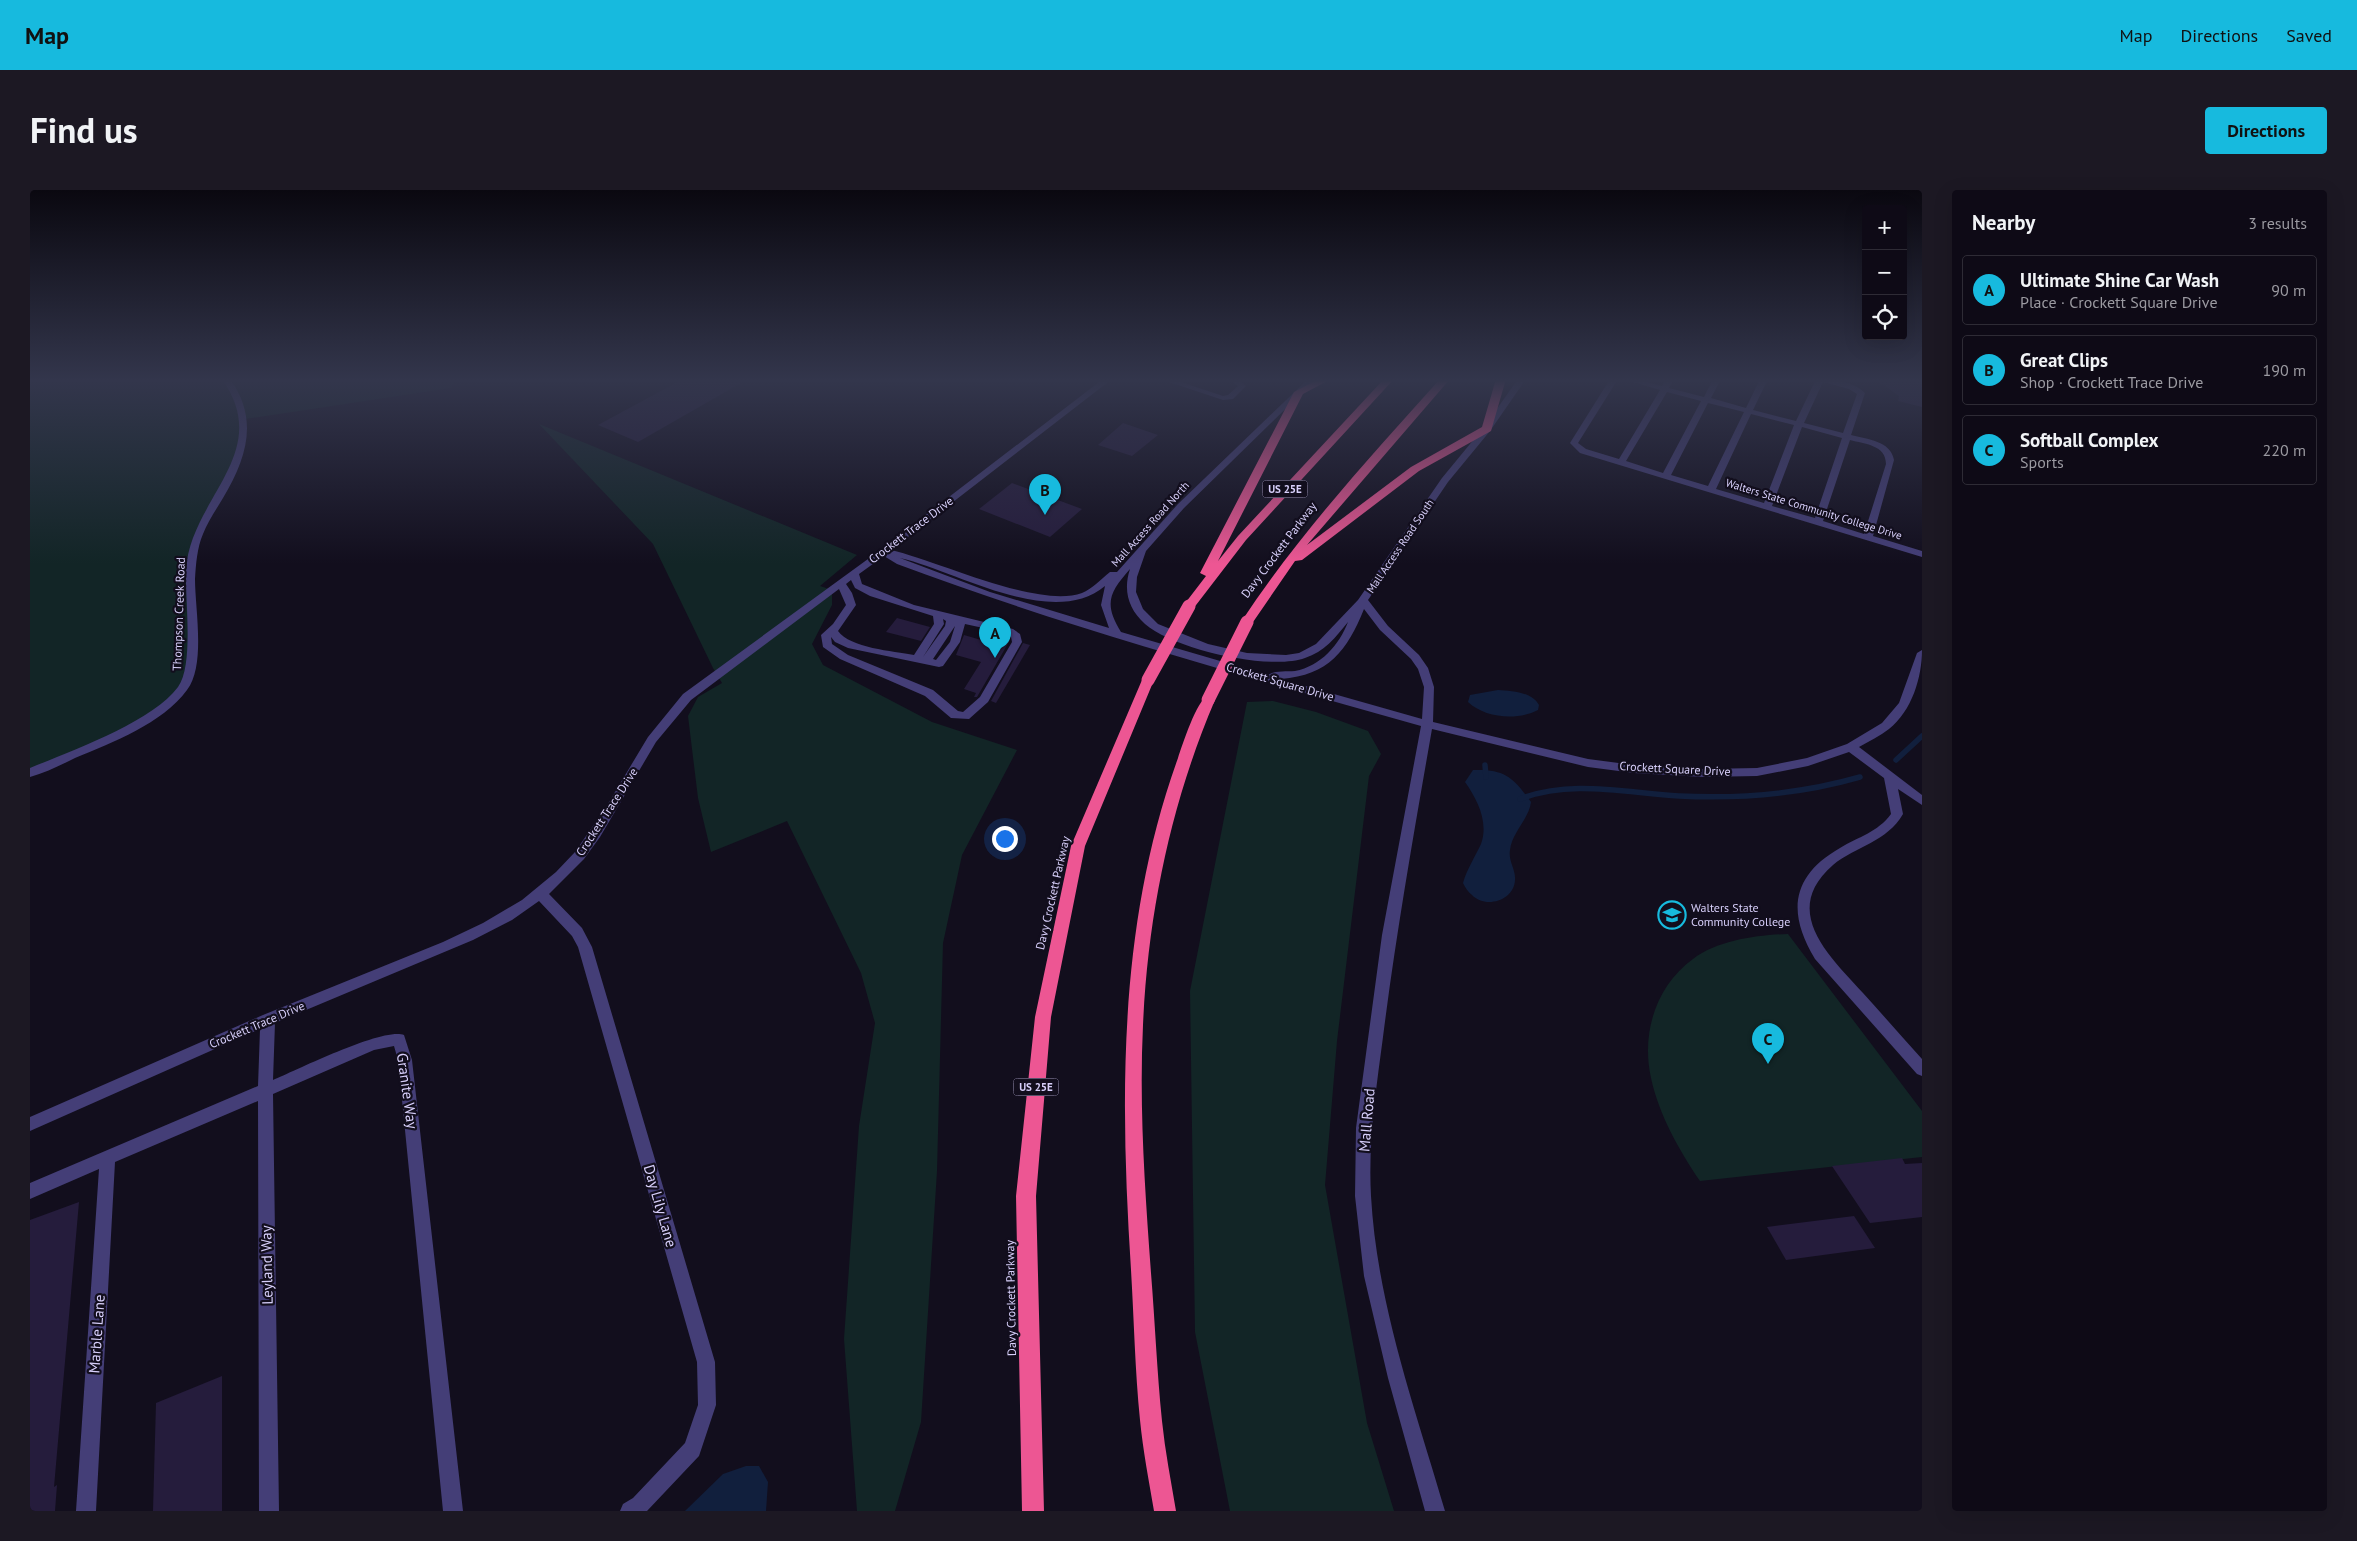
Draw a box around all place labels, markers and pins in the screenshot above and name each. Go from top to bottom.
pin: B [1029,474,1061,515]
pin: A [979,617,1011,658]
school or university icon: Walters State Community College [1657,900,1687,930]
place label: Walters State Community College [1691,900,1790,929]
pin: C [1752,1023,1784,1064]

